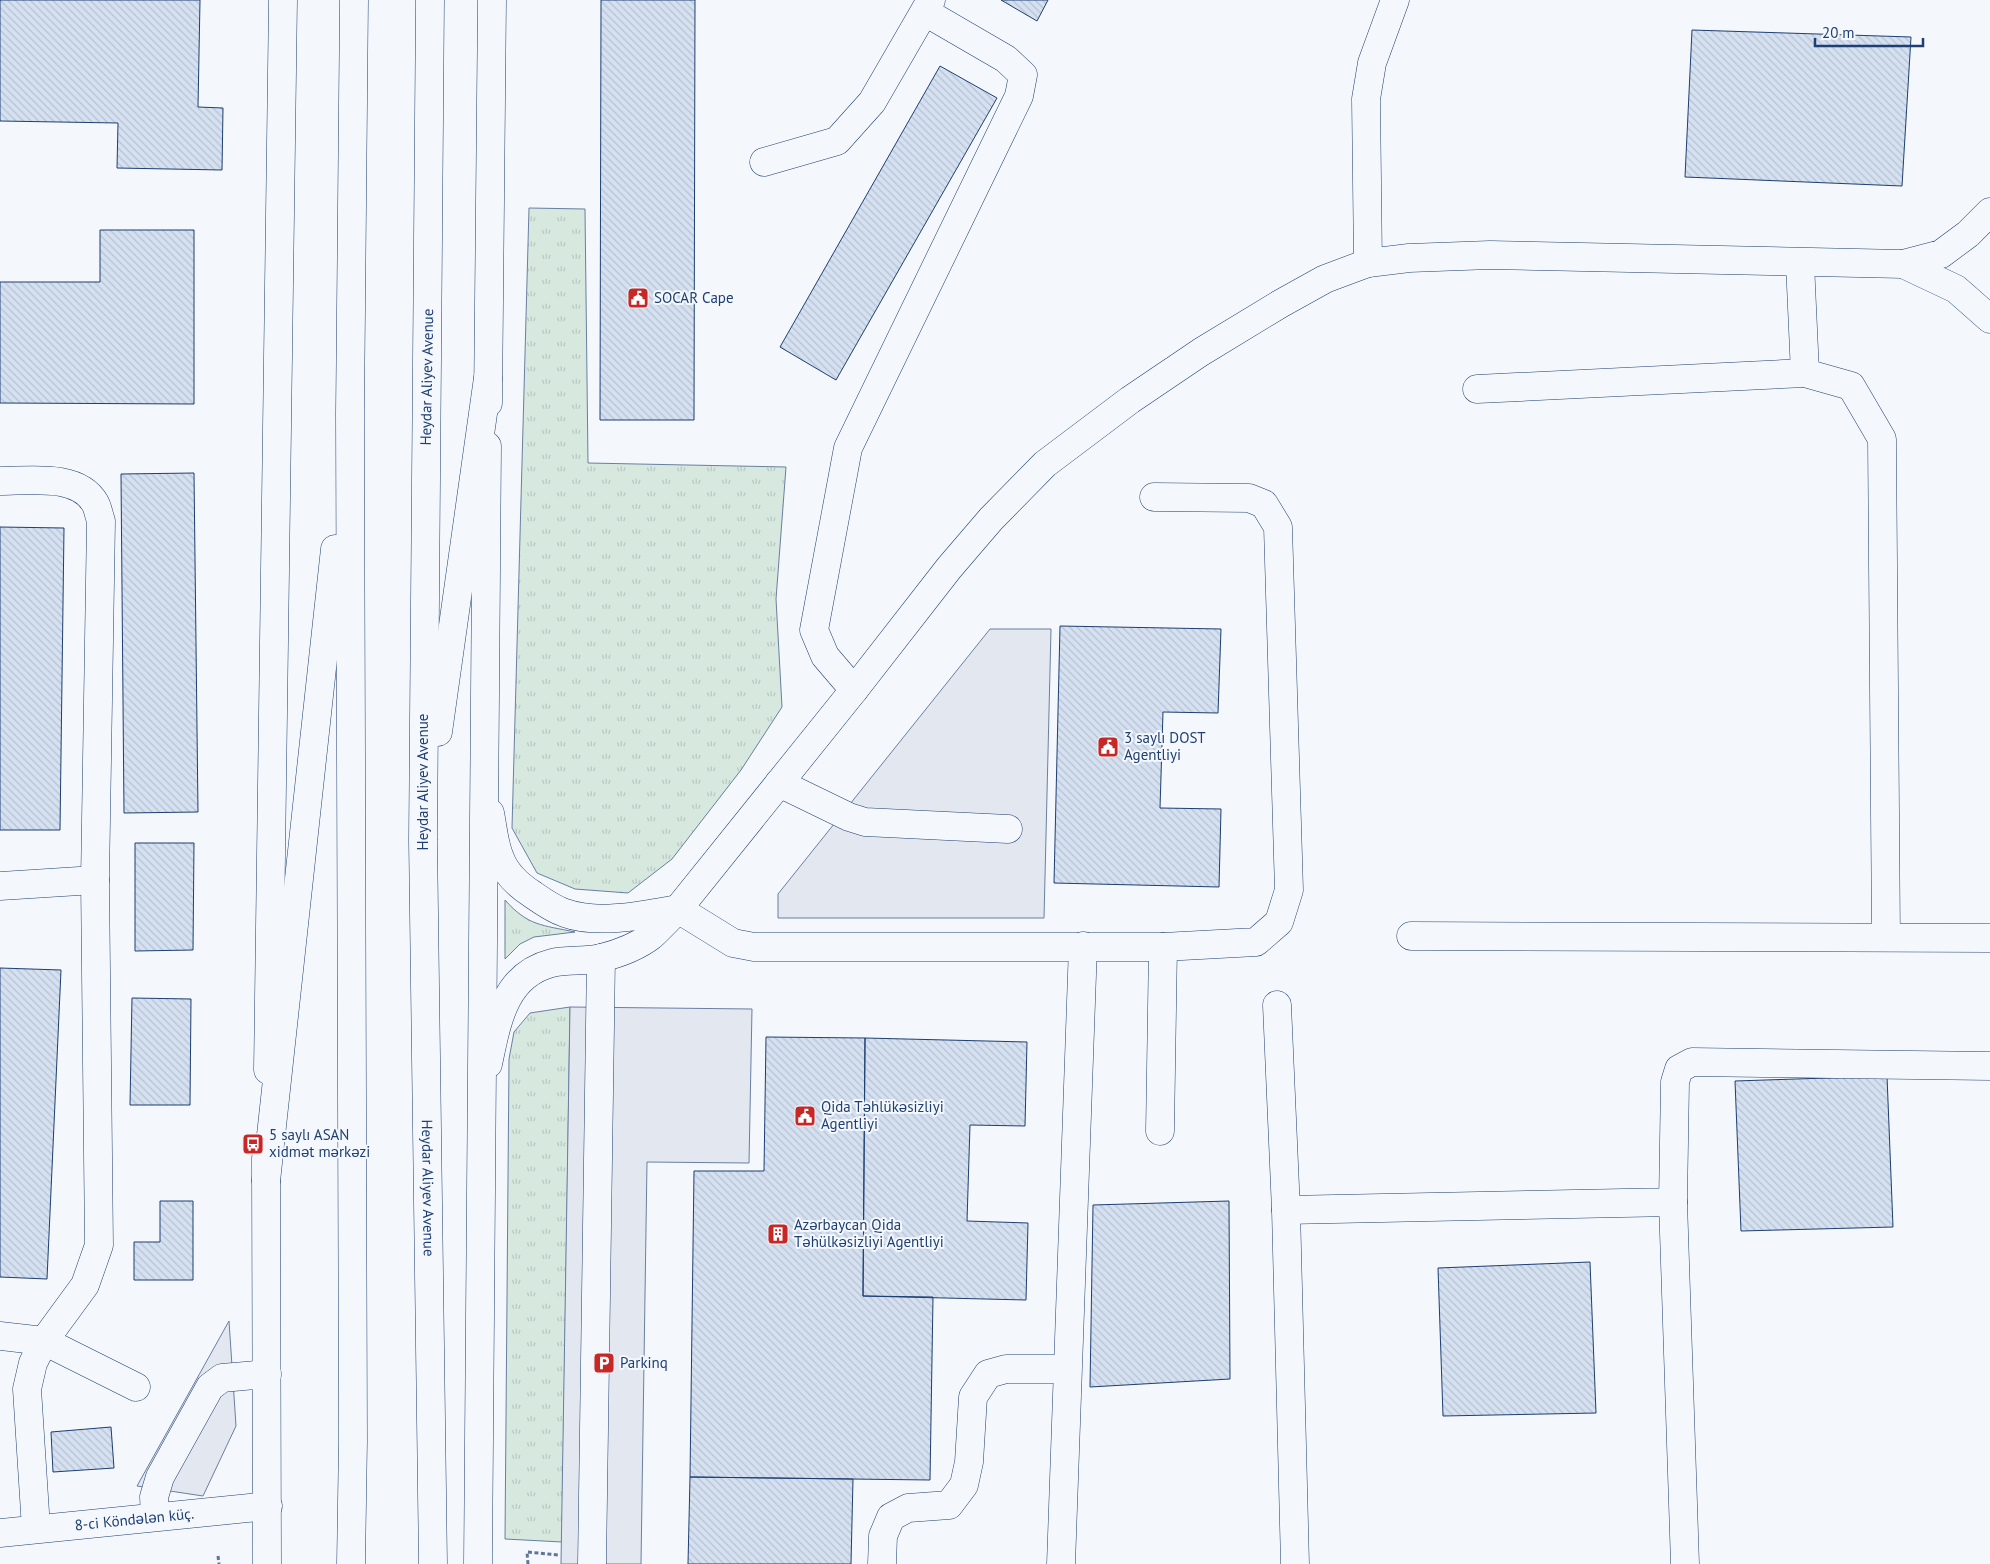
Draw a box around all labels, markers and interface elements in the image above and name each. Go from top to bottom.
scale bar [1815,15,1922,47]
text: 20 m [1822,23,1855,42]
public building icon: SOCAR Cape [626,286,650,310]
place label: SOCAR Cape [654,288,734,307]
street label: Heydar Aliyev Avenue [416,308,437,446]
street label: Heydar Aliyev Avenue [413,714,432,850]
place label: 3 saylı DOST Agentliyi [1124,728,1206,764]
public building icon: 3 saylı DOST Agentliyi [1096,735,1120,759]
place label: Qida Təhlükəsizliyi Agentliyi [821,1097,944,1133]
public building icon: Qida Təhlükəsizliyi Agentliyi [793,1104,817,1128]
street label: Heydar Aliyev Avenue [418,1119,439,1257]
place label: 5 saylı ASAN xidmət mərkəzi [269,1125,370,1161]
bus stop icon: 5 saylı ASAN xidmət mərkəzi [241,1132,265,1156]
place label: Azərbaycan Qida Təhülkəsizliyi Agentliyi [794,1215,944,1251]
building icon: Azərbaycan Qida Təhülkəsizliyi Agentliyi [766,1222,790,1246]
parking icon: Parkinq [592,1351,616,1375]
place label: Parkinq [620,1353,668,1372]
street label: 8-ci Köndələn küç. [74,1504,195,1534]

